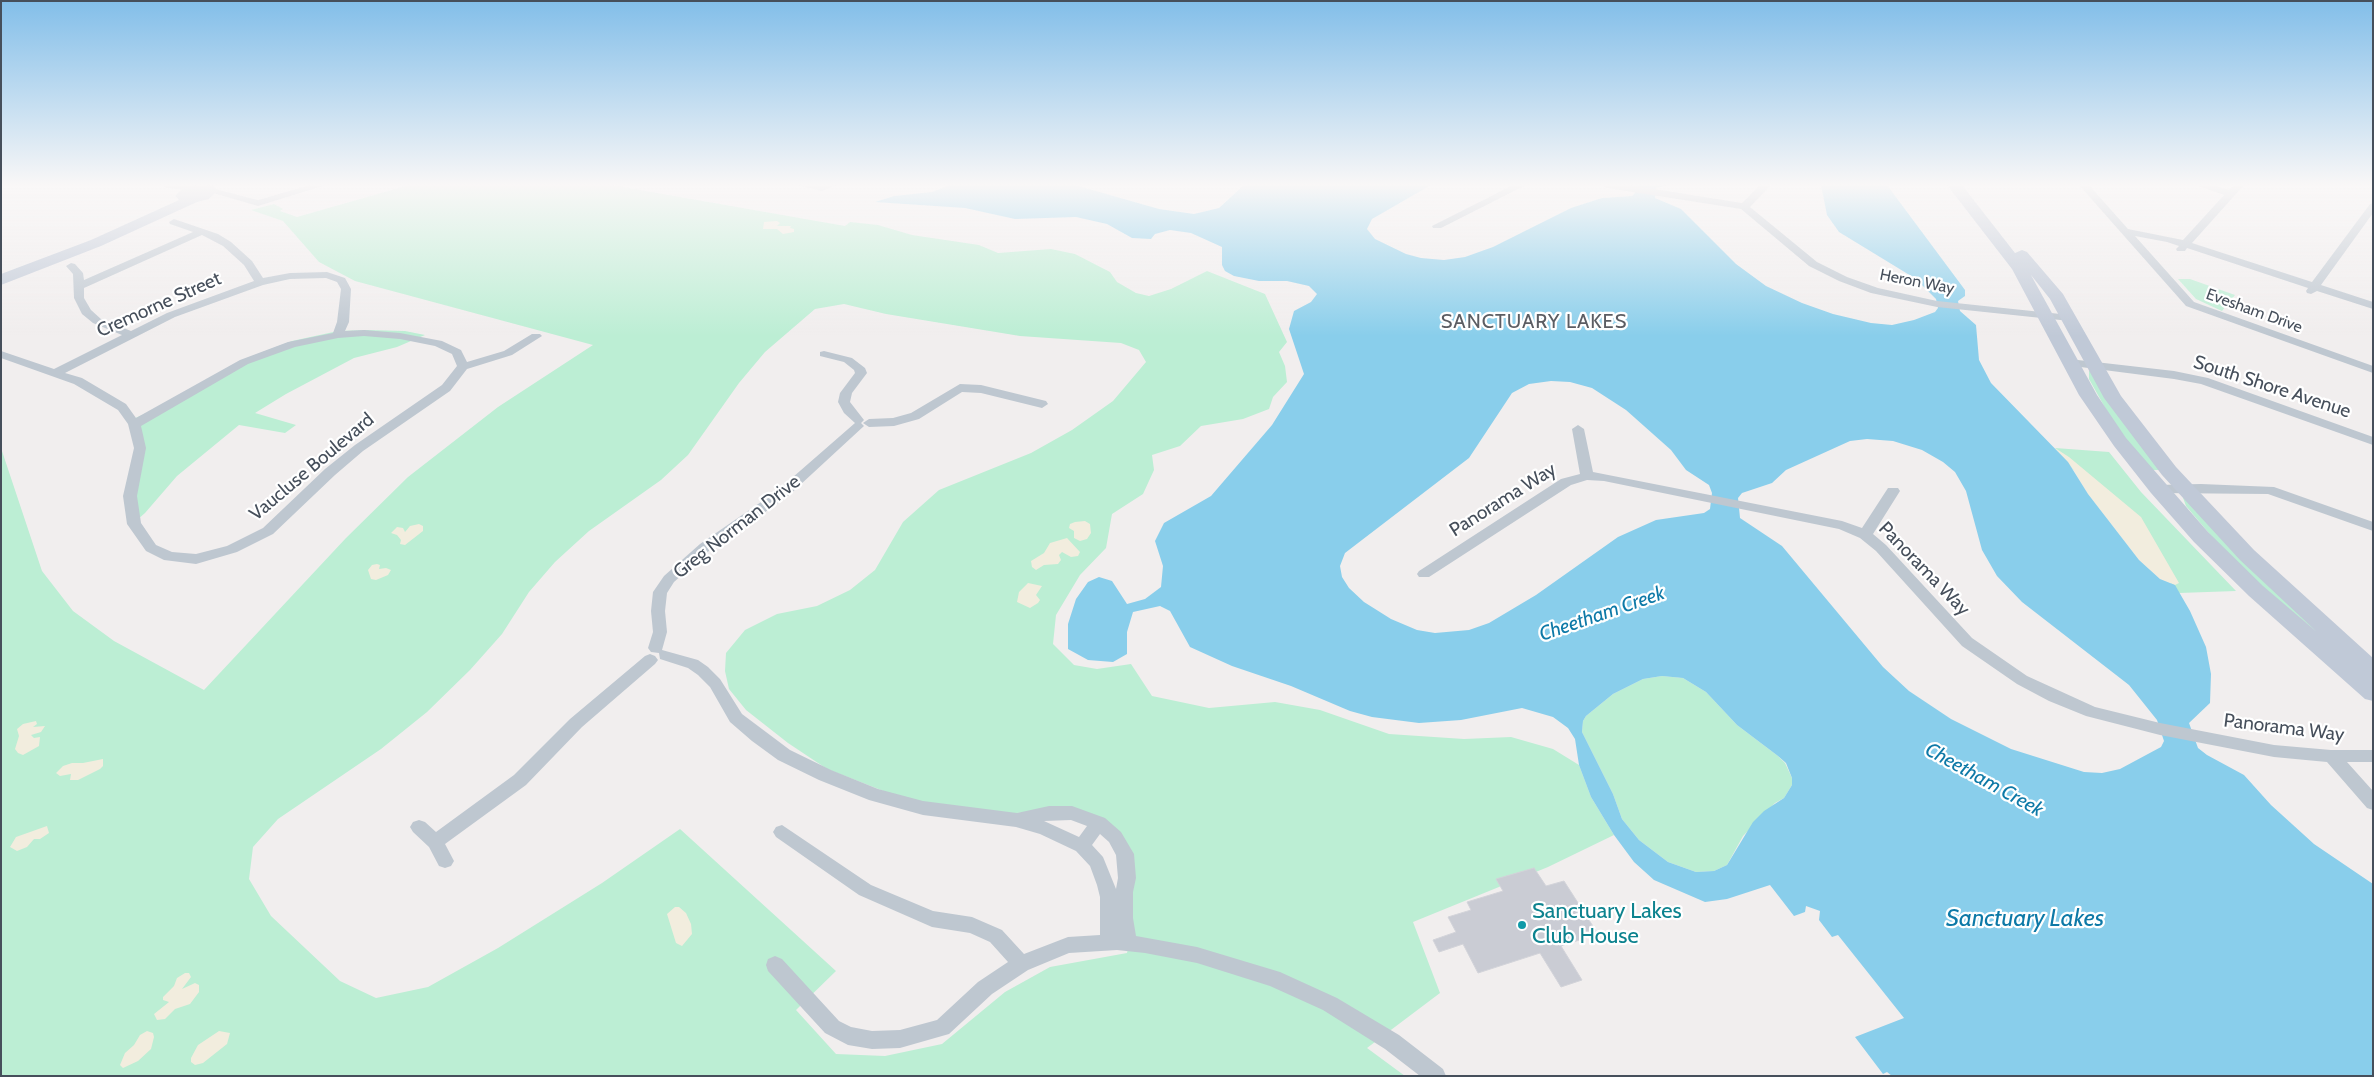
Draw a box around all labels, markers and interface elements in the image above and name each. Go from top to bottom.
street label: Heron Way [1878,265,1956,299]
street label: Cremorne Street [93,267,225,343]
street label: Evesham Drive [2203,285,2305,337]
district label: SANCTUARY LAKES [1439,310,1629,334]
street label: South Shore Avenue [2190,351,2354,423]
street label: Vaucluse Boulevard [245,408,379,526]
street label: Panorama Way [1445,458,1561,542]
street label: Greg Norman Drive [669,470,805,584]
street label: Panorama Way [1874,517,1974,621]
water label: Cheetham Creek [1536,581,1668,647]
street label: Panorama Way [2222,709,2346,747]
water label: Cheetham Creek [1921,738,2047,822]
place label: Sanctuary Lakes Club House [1532,899,1682,950]
water label: Sanctuary Lakes [1946,905,2104,933]
marker: Sanctuary Lakes Club House [1516,919,1528,931]

